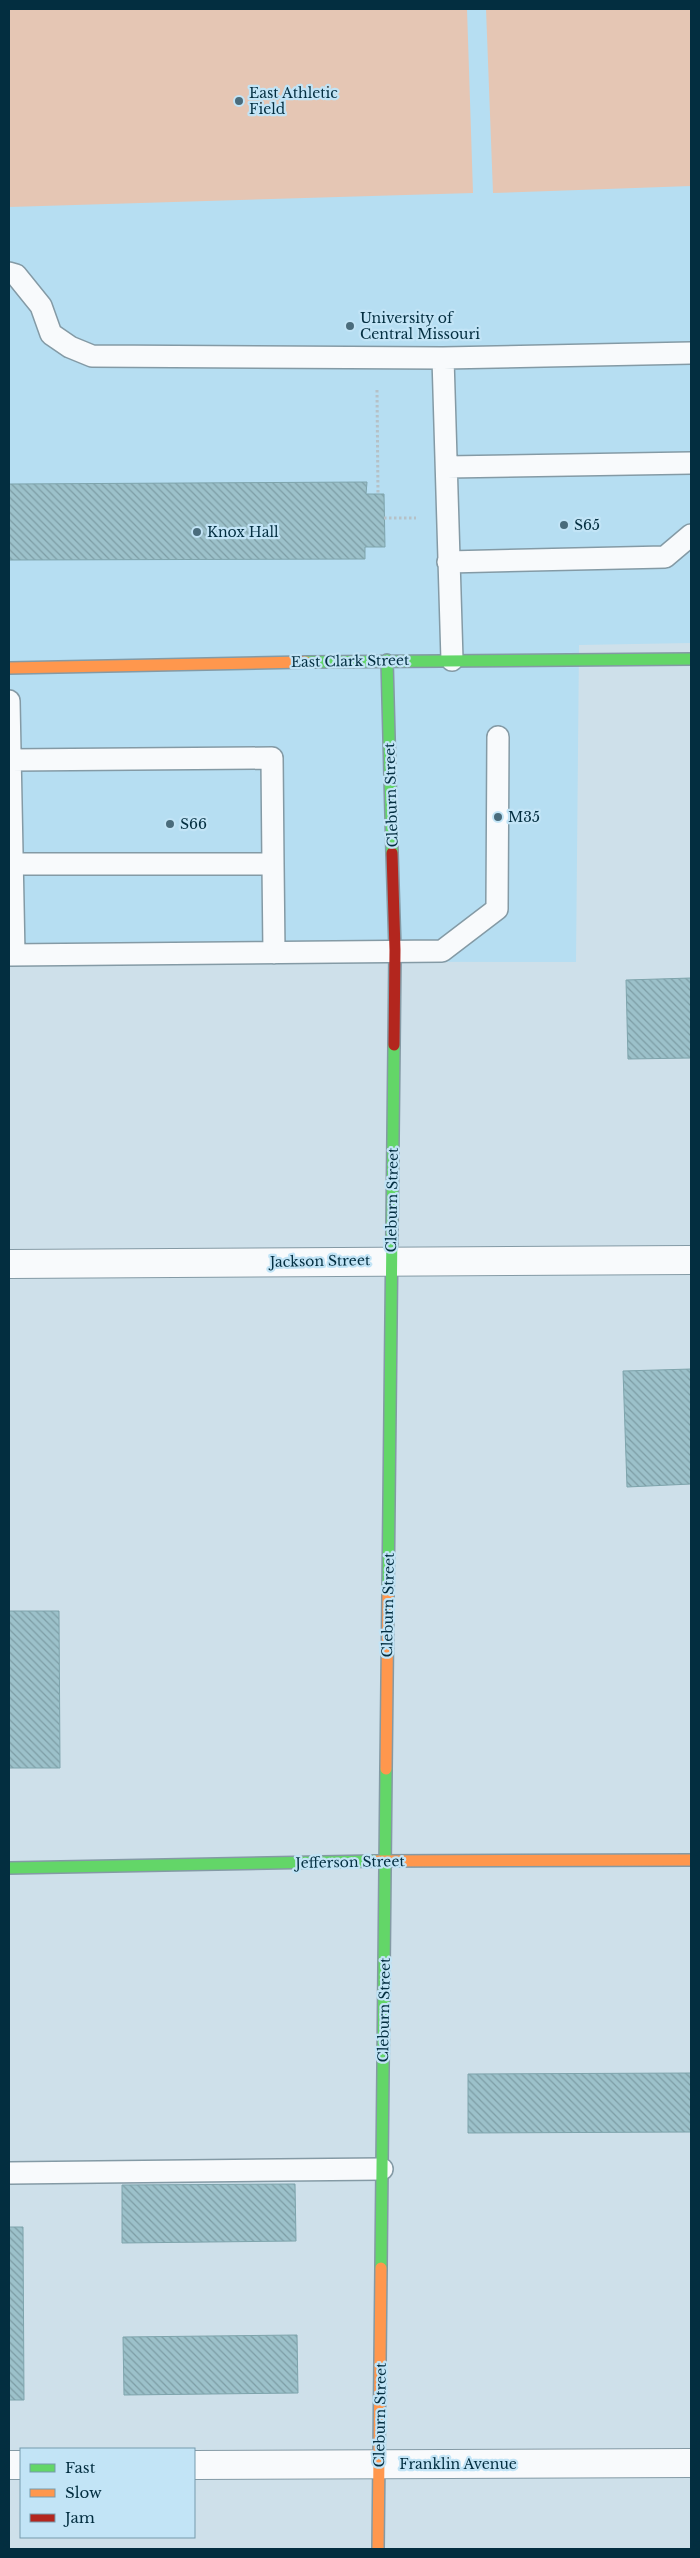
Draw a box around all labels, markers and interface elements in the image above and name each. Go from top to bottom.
place label: East Athletic Field [249,84,338,118]
marker: East Athletic Field [233,95,245,107]
place label: University of Central Missouri [360,309,480,343]
marker: University of Central Missouri [344,320,356,332]
place label: S65 [574,516,600,534]
marker: S65 [558,519,570,531]
place label: Knox Hall [207,523,279,541]
marker: Knox Hall [191,526,203,538]
street label: East Clark Street [291,651,410,671]
street label: Cleburn Street [380,742,402,848]
place label: M35 [508,808,540,826]
marker: M35 [492,811,504,823]
place label: S66 [180,815,207,833]
marker: S66 [164,818,176,830]
street label: Cleburn Street [382,1147,402,1253]
street label: Jackson Street [268,1251,371,1271]
street label: Cleburn Street [378,1552,398,1658]
street label: Jefferson Street [293,1852,405,1872]
street label: Cleburn Street [374,1957,394,2063]
street label: Cleburn Street [370,2362,390,2468]
legend [20,2448,195,2538]
street label: Franklin Avenue [399,2455,517,2473]
text: Fast [65,2458,96,2477]
text: Slow [65,2483,102,2502]
text: Jam [63,2508,95,2527]

